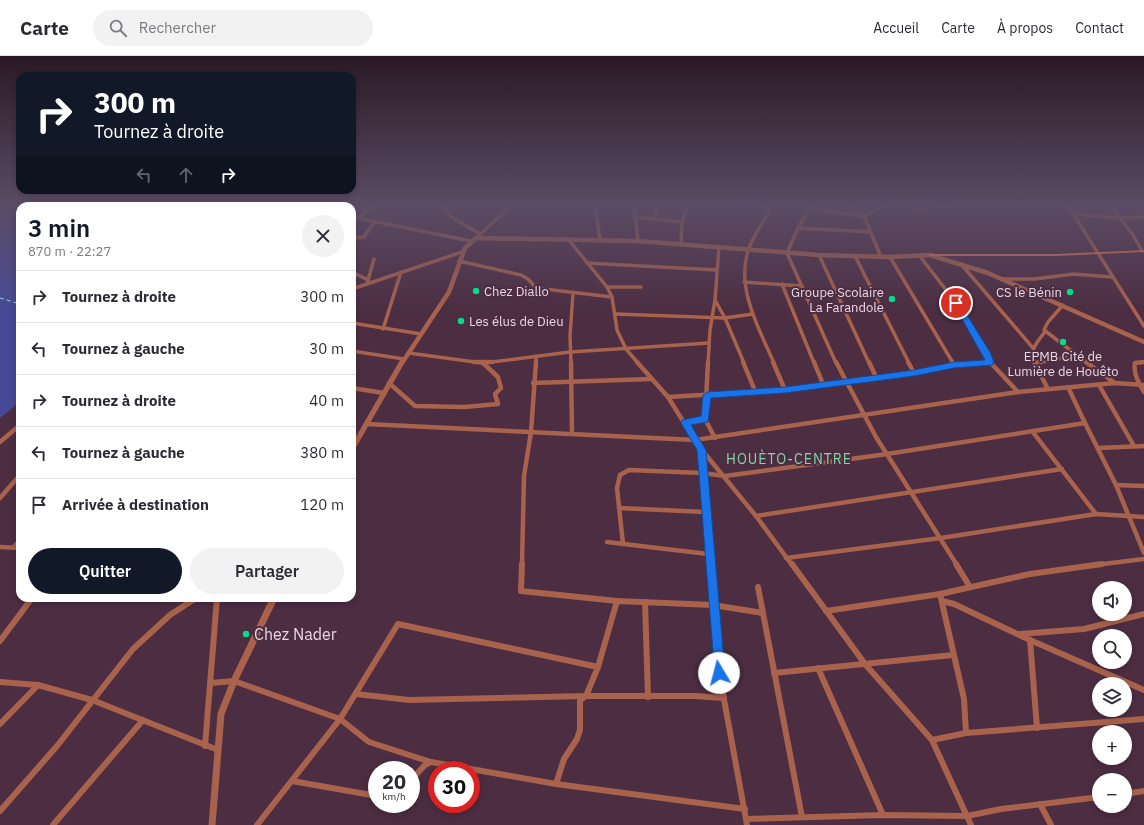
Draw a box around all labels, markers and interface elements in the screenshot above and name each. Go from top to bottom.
search box [93,10,373,46]
text: Carte [20,16,69,40]
icon: search [107,17,129,39]
text: Rechercher [139,18,216,37]
text: Accueil [873,19,919,37]
text: Carte [941,19,975,37]
text: À propos [997,19,1053,37]
text: Contact [1075,19,1124,37]
text: 300 m [94,84,176,121]
icon: right [28,88,80,140]
text: Tournez à droite [94,120,224,143]
icon: left [133,164,155,186]
icon: ahead [175,164,197,186]
icon: right [217,164,239,186]
text: 3 min [28,212,90,244]
button: close [302,215,344,257]
text: 870 m · 22:27 [28,243,111,260]
place label: Chez Diallo [484,283,549,300]
place label: Groupe Scolaire La Farandole [791,284,884,316]
place label: CS le Bénin [996,284,1062,301]
icon: right [28,286,50,308]
marker: Chez Diallo [471,286,481,296]
pin [939,286,973,320]
text: Tournez à droite [62,287,176,306]
text: 300 m [300,287,344,306]
marker: CS le Bénin [1065,287,1075,297]
icon: arrive [945,292,967,314]
marker: Groupe Scolaire La Farandole [887,294,897,304]
place label: Les élus de Dieu [469,313,564,330]
marker: Les élus de Dieu [456,316,466,326]
marker: EPMB Cité de Lumière de Houêto [1058,337,1068,347]
icon: left [28,338,50,360]
text: Tournez à gauche [62,339,185,358]
text: 30 m [309,339,344,358]
place label: EPMB Cité de Lumière de Houêto [1008,348,1118,380]
icon: right [28,390,50,412]
text: Tournez à droite [62,391,176,410]
text: 40 m [309,391,344,410]
icon: left [28,442,50,464]
text: Tournez à gauche [62,443,185,462]
text: 380 m [300,443,344,462]
district label: HOUÈTO-CENTRE [726,449,852,468]
icon: arrive [28,494,50,516]
text: Arrivée à destination [62,495,209,514]
text: 120 m [300,495,344,514]
button: Quitter [28,548,182,594]
button: Partager [190,548,344,594]
map controls [1092,581,1132,813]
button: sound [1092,581,1132,621]
place label: Chez Nader [254,624,337,644]
marker: Chez Nader [241,629,251,639]
button: search [1092,629,1132,669]
position arrow [698,652,740,694]
button: layers [1092,677,1132,717]
button: + [1092,725,1132,765]
speed limit sign: 30 [428,761,480,813]
text: 20 [382,768,406,795]
button: − [1092,773,1132,813]
text: km/h [382,790,406,803]

